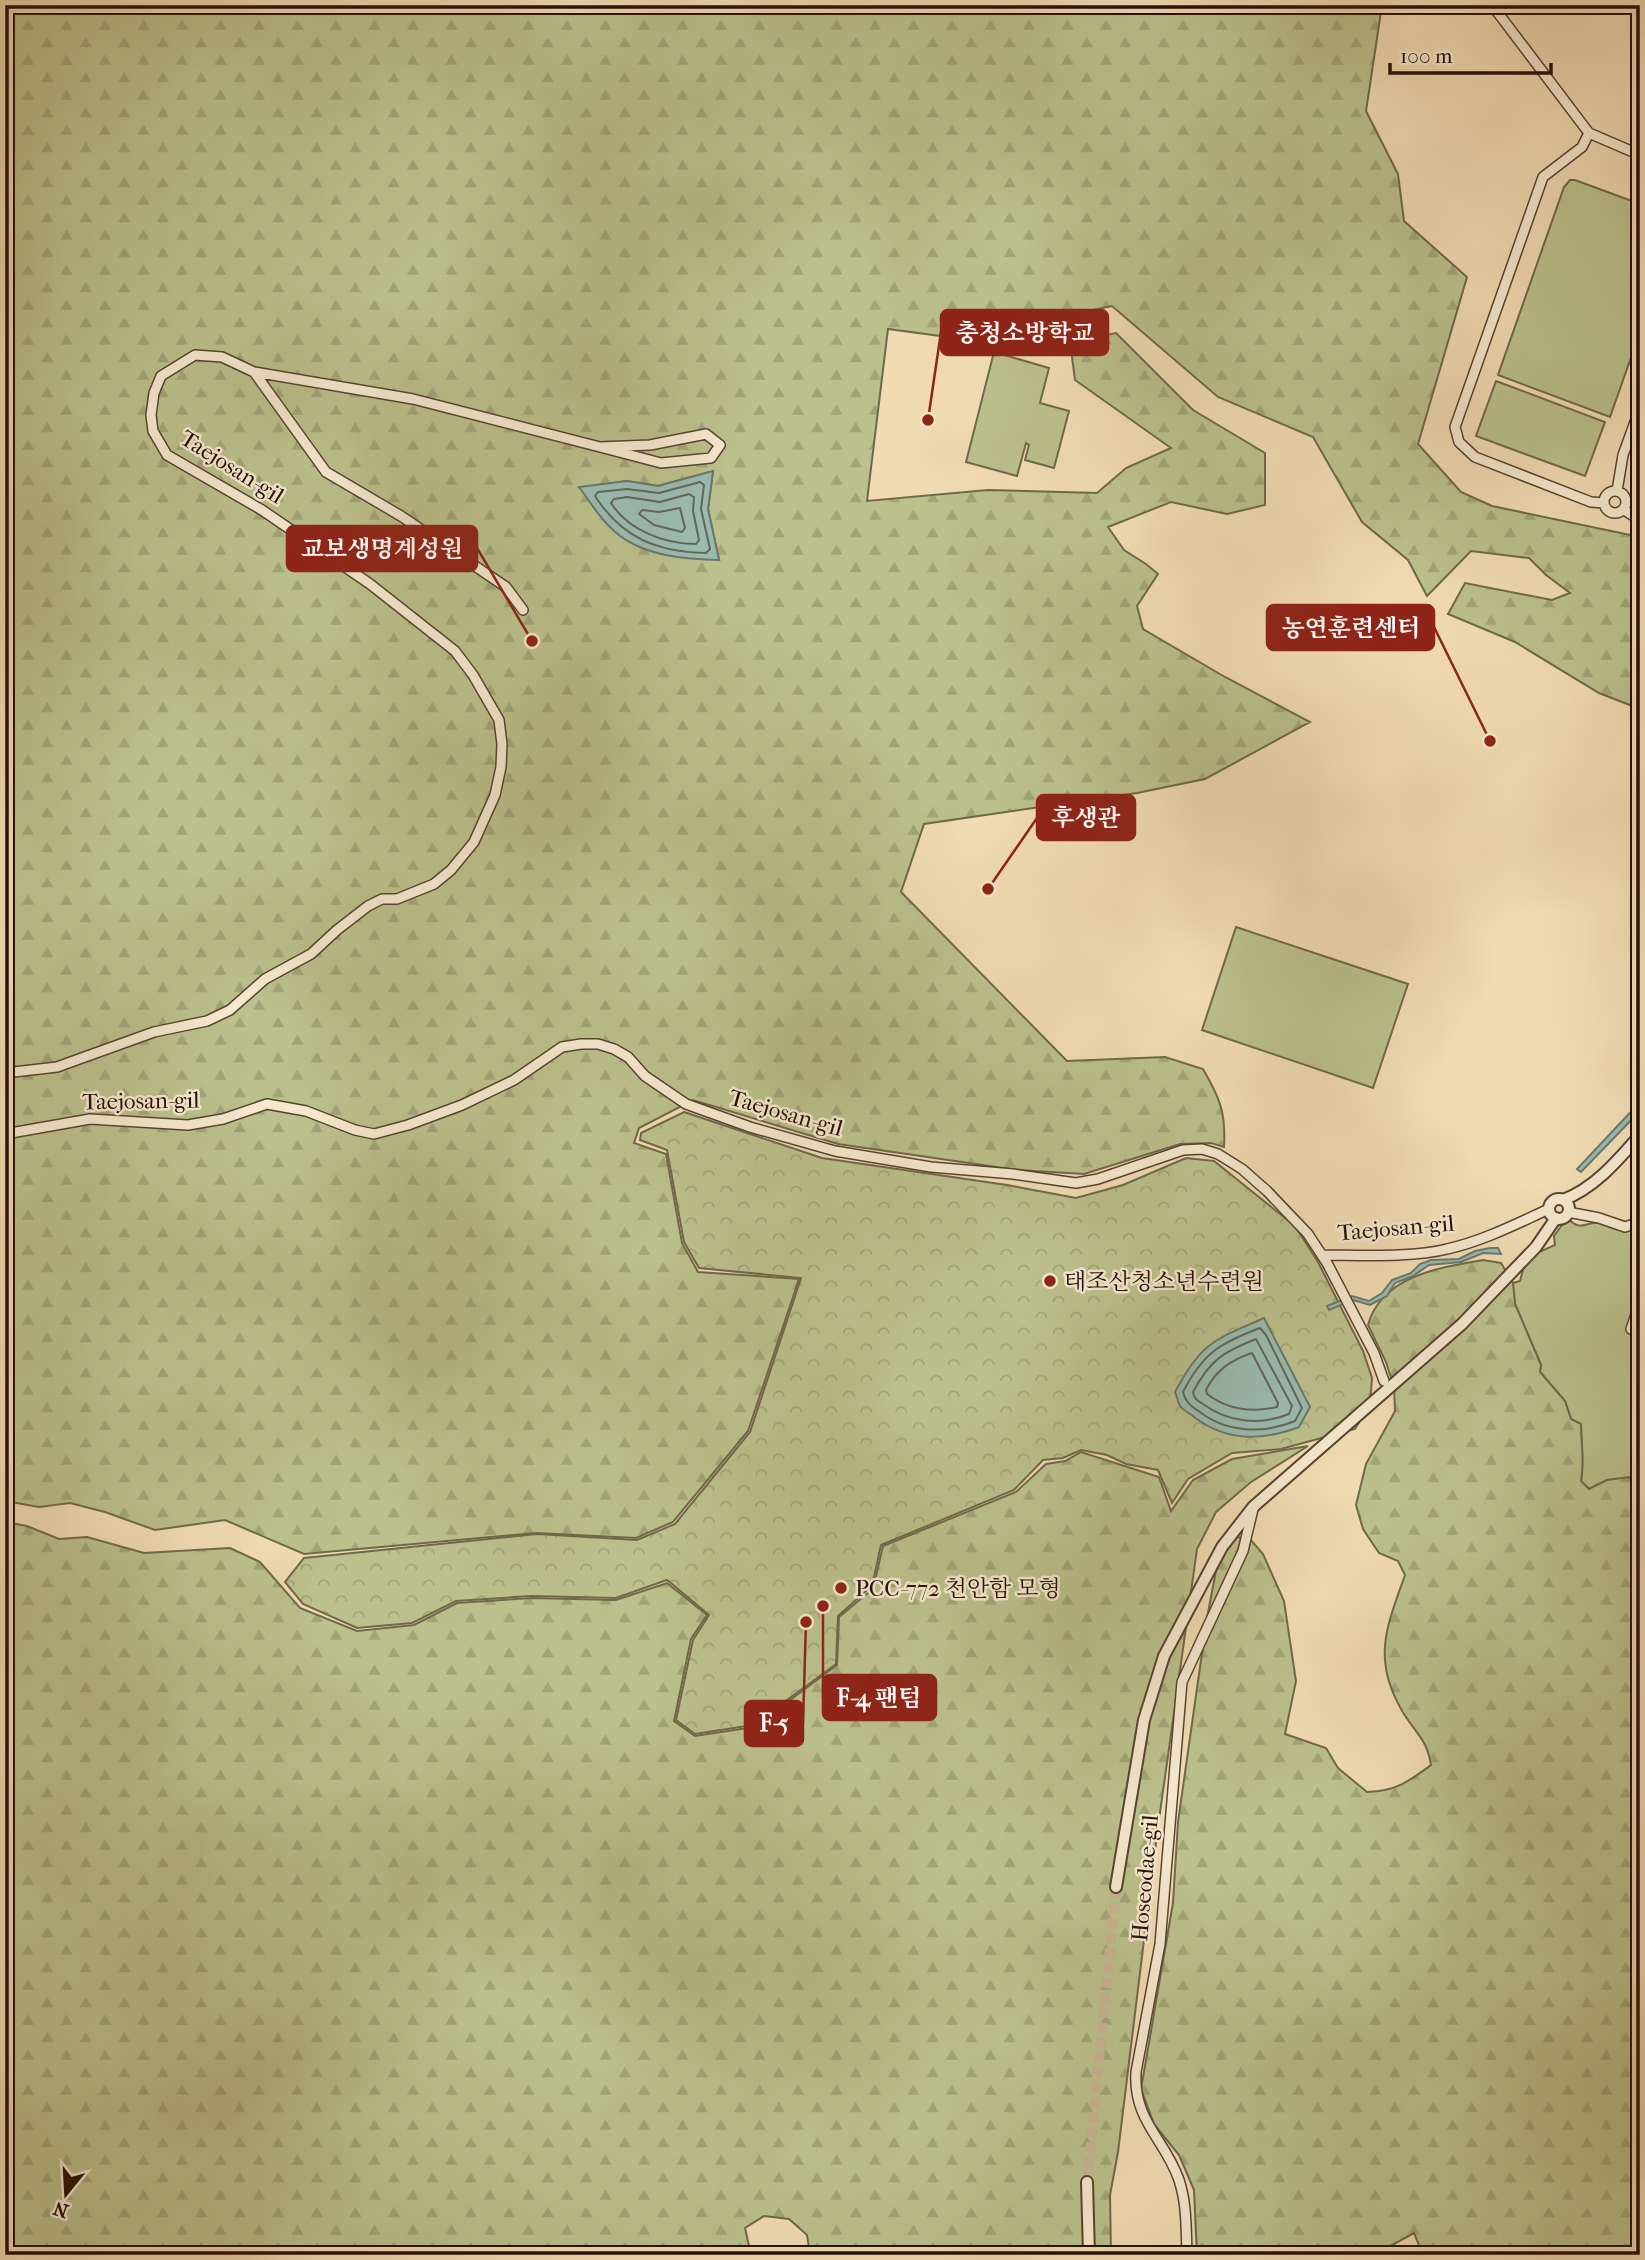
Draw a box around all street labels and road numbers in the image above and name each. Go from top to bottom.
street label: Taejosan-gil [175,425,289,510]
street label: Taejosan-gil [726,1084,847,1142]
street label: Taejosan-gil [82,1086,200,1116]
street label: Taejosan-gil [1337,1209,1456,1247]
street label: Hoseodae-gil [1126,1813,1164,1943]

